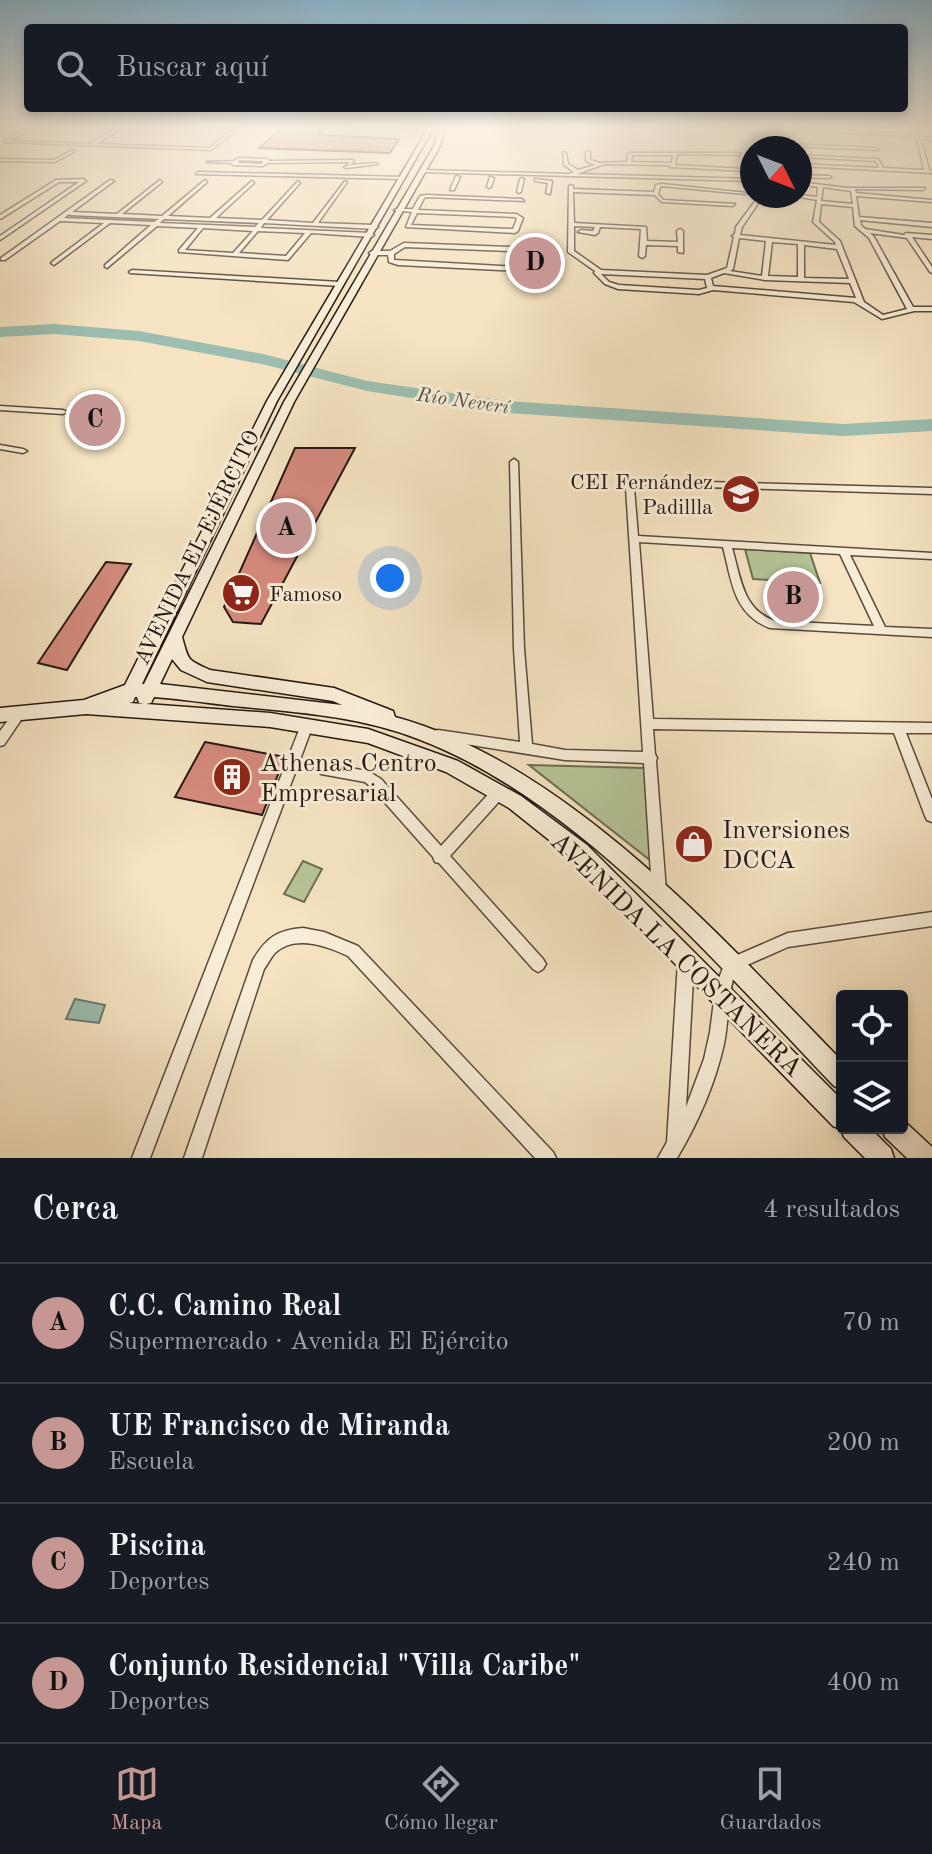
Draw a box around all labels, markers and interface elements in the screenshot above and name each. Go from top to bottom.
search box [24,24,908,112]
icon: search [52,46,96,90]
text: Buscar aquí [116,53,268,83]
north arrow [740,136,812,208]
pin: D [509,233,561,293]
water label: Río Neverí [414,385,511,419]
pin: C [69,390,121,450]
street label: AVENIDA EL EJÉRCITO [129,426,264,669]
place label: CEI Fernández Padillla [570,472,713,519]
school or university icon: CEI Fernández Padillla [720,473,762,515]
pin: A [260,498,312,558]
your location [370,558,410,598]
pin: B [767,567,819,627]
supermarket icon: Famoso [220,572,262,614]
place label: Famoso [269,584,342,606]
place label: Athenas Centro Empresarial [260,751,437,807]
building icon: Athenas Centro Empresarial [211,756,253,798]
place label: Inversiones DCCA [722,818,850,874]
shop icon: Inversiones DCCA [673,823,715,865]
street label: AVENIDA LA COSTANERA [545,828,807,1083]
map controls [836,990,908,1134]
button: locate [836,990,908,1062]
button: layers [836,1062,908,1134]
text: Cerca [32,1193,118,1227]
text: 4 resultados [763,1197,900,1223]
text: C.C. Camino Real [108,1292,341,1322]
text: A [48,1310,68,1336]
text: 70 m [842,1310,900,1336]
text: Supermercado · Avenida El Ejército [108,1329,509,1355]
text: UE Francisco de Miranda [108,1412,450,1442]
text: B [49,1430,67,1456]
text: 200 m [827,1430,900,1456]
text: Escuela [108,1449,194,1475]
text: Piscina [108,1532,206,1562]
text: C [49,1550,67,1576]
text: 240 m [827,1550,900,1576]
text: Deportes [108,1569,210,1595]
text: Conjunto Residencial "Villa Caribe" [108,1652,580,1682]
text: D [48,1670,68,1696]
text: 400 m [827,1670,900,1696]
text: Deportes [108,1689,210,1715]
tab: Mapa [111,1762,162,1837]
tab: Cómo llegar [384,1762,498,1837]
tab: Guardados [719,1762,821,1837]

